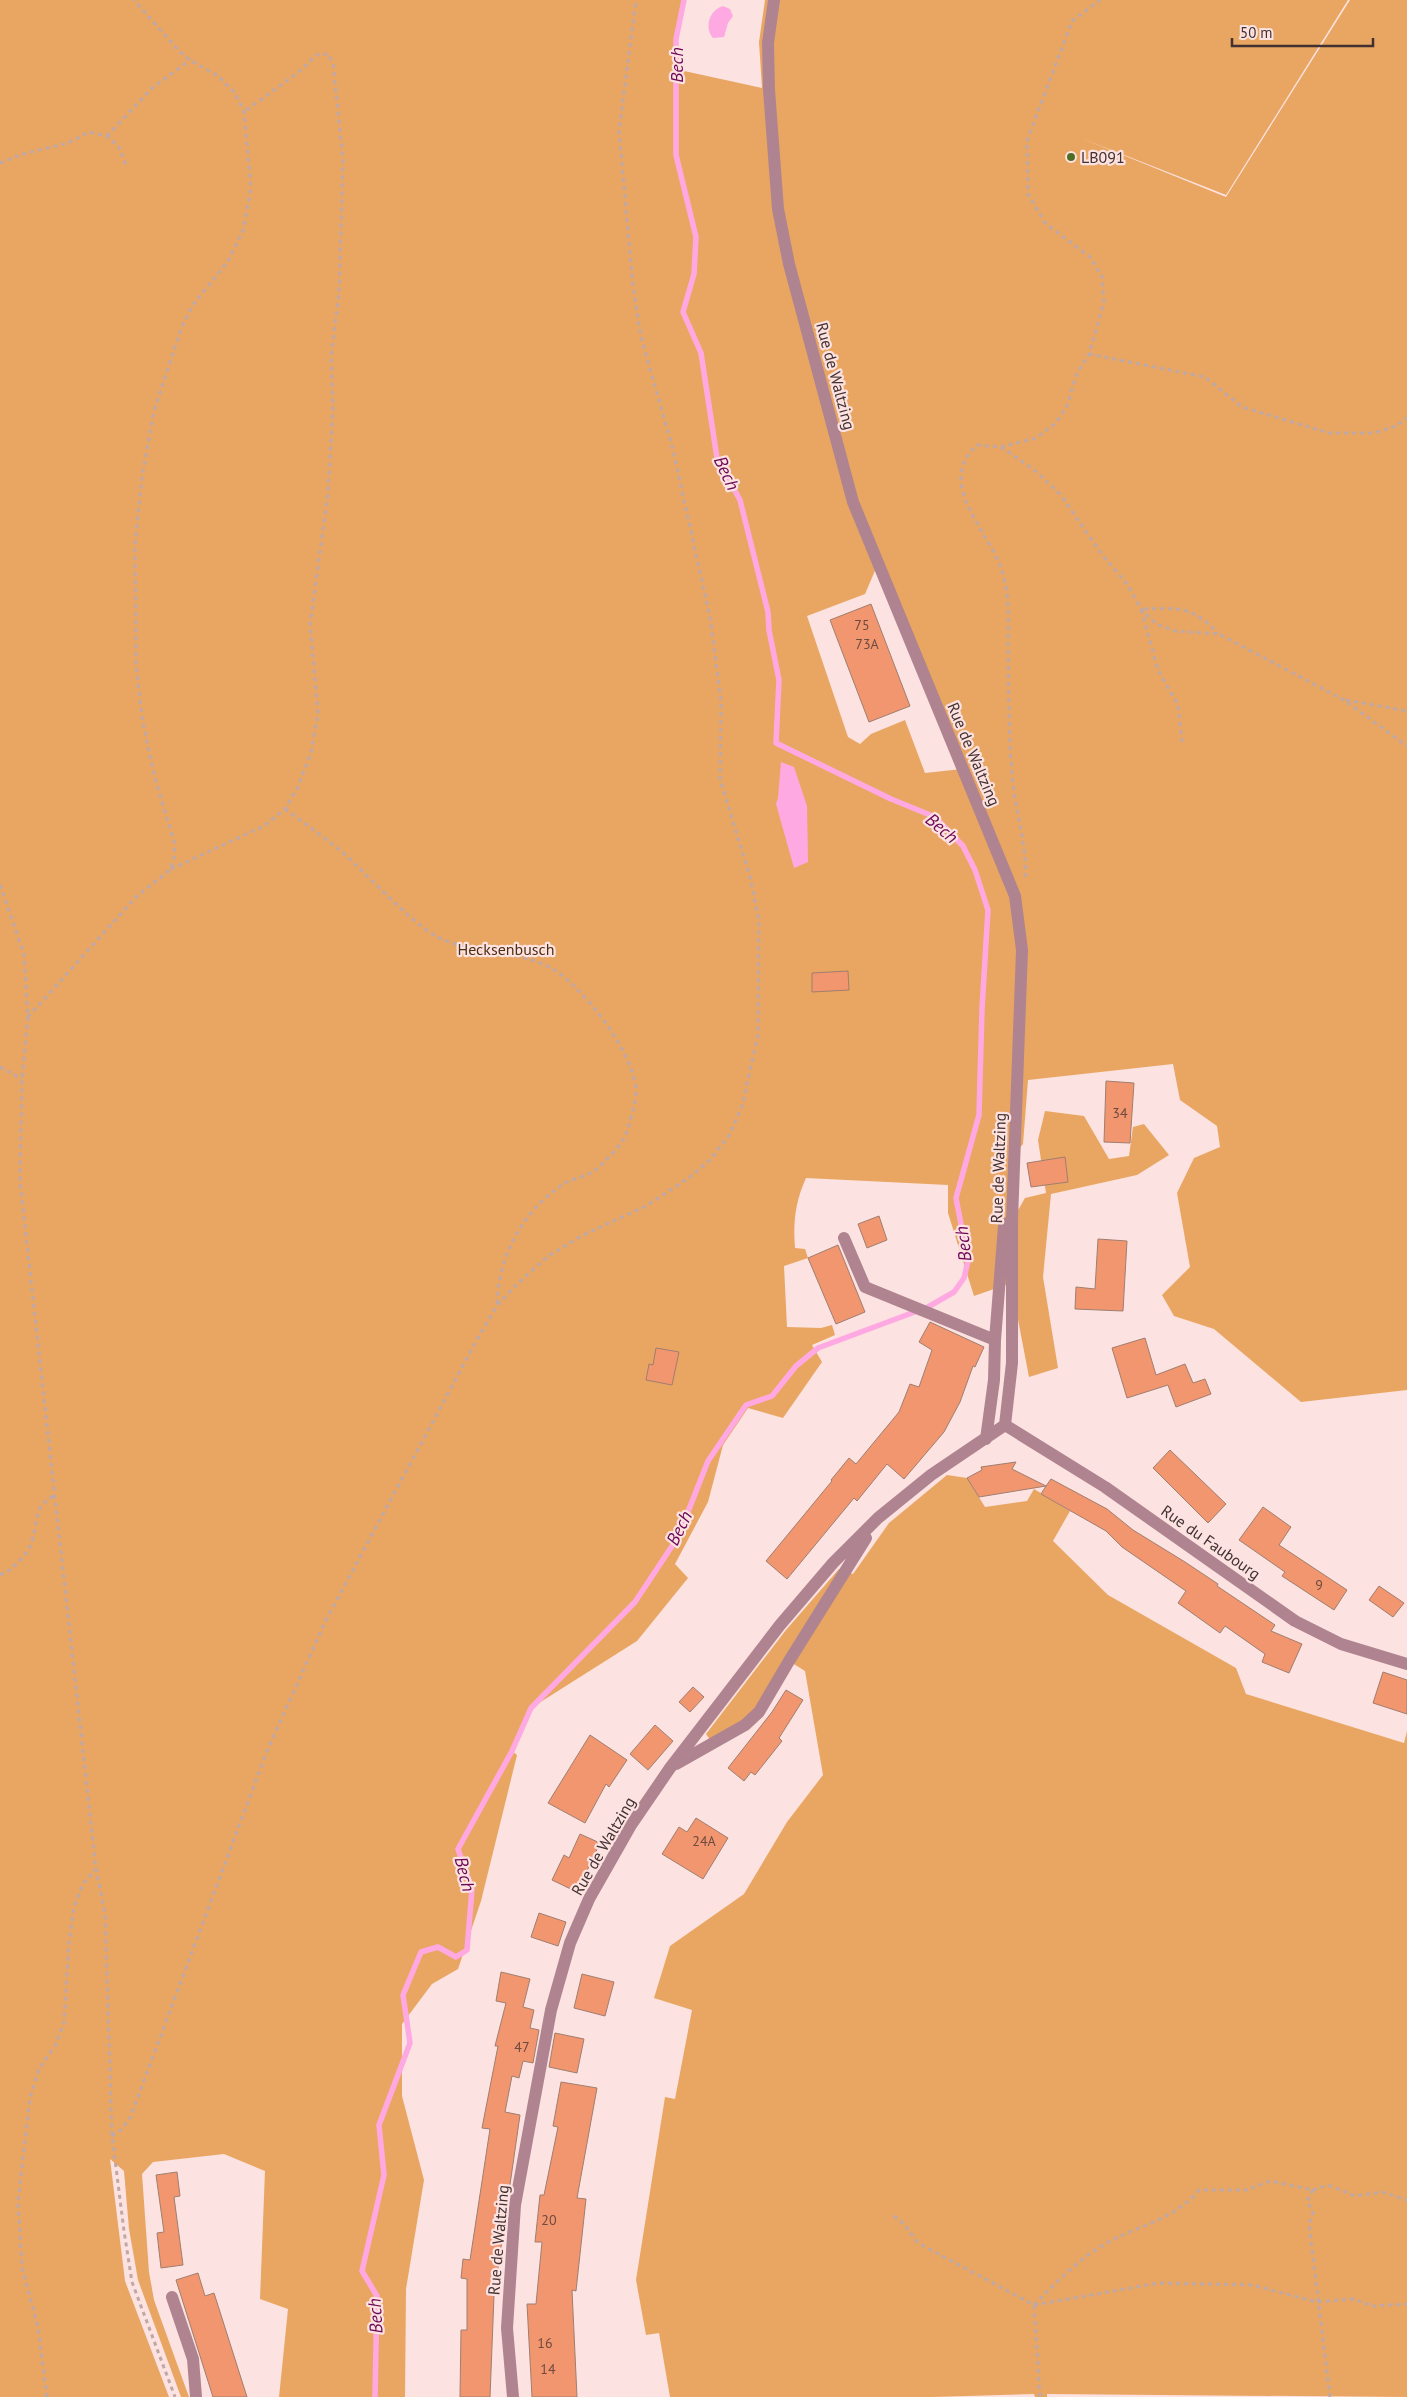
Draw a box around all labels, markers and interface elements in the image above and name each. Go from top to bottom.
scale bar [1232,15,1373,47]
text: 50 m [1240,23,1273,42]
water label: Bech [665,47,688,83]
place label: LB091 [1081,147,1125,167]
marker: LB091 [1065,151,1077,163]
street label: Rue de Waltzing [812,320,860,432]
water label: Bech [709,452,745,494]
house number: 75 [854,616,870,634]
house number: 73A [855,635,880,653]
street label: Rue de Waltzing [943,699,1005,809]
water label: Bech [921,808,963,848]
park label: Hecksenbusch [457,939,555,959]
house number: 34 [1112,1104,1128,1122]
street label: Rue de Waltzing [986,1112,1010,1224]
water label: Bech [949,1225,977,1263]
street label: Rue du Faubourg [1158,1500,1264,1584]
water label: Bech [661,1507,697,1549]
house number: 9 [1315,1576,1323,1594]
street label: Rue de Waltzing [567,1793,639,1899]
house number: 24A [692,1832,717,1850]
water label: Bech [450,1854,480,1894]
house number: 47 [514,2038,530,2056]
street label: Rue de Waltzing [483,2184,513,2296]
house number: 20 [541,2211,557,2229]
water label: Bech [363,2298,387,2334]
house number: 16 [537,2334,553,2352]
house number: 14 [540,2360,556,2378]

